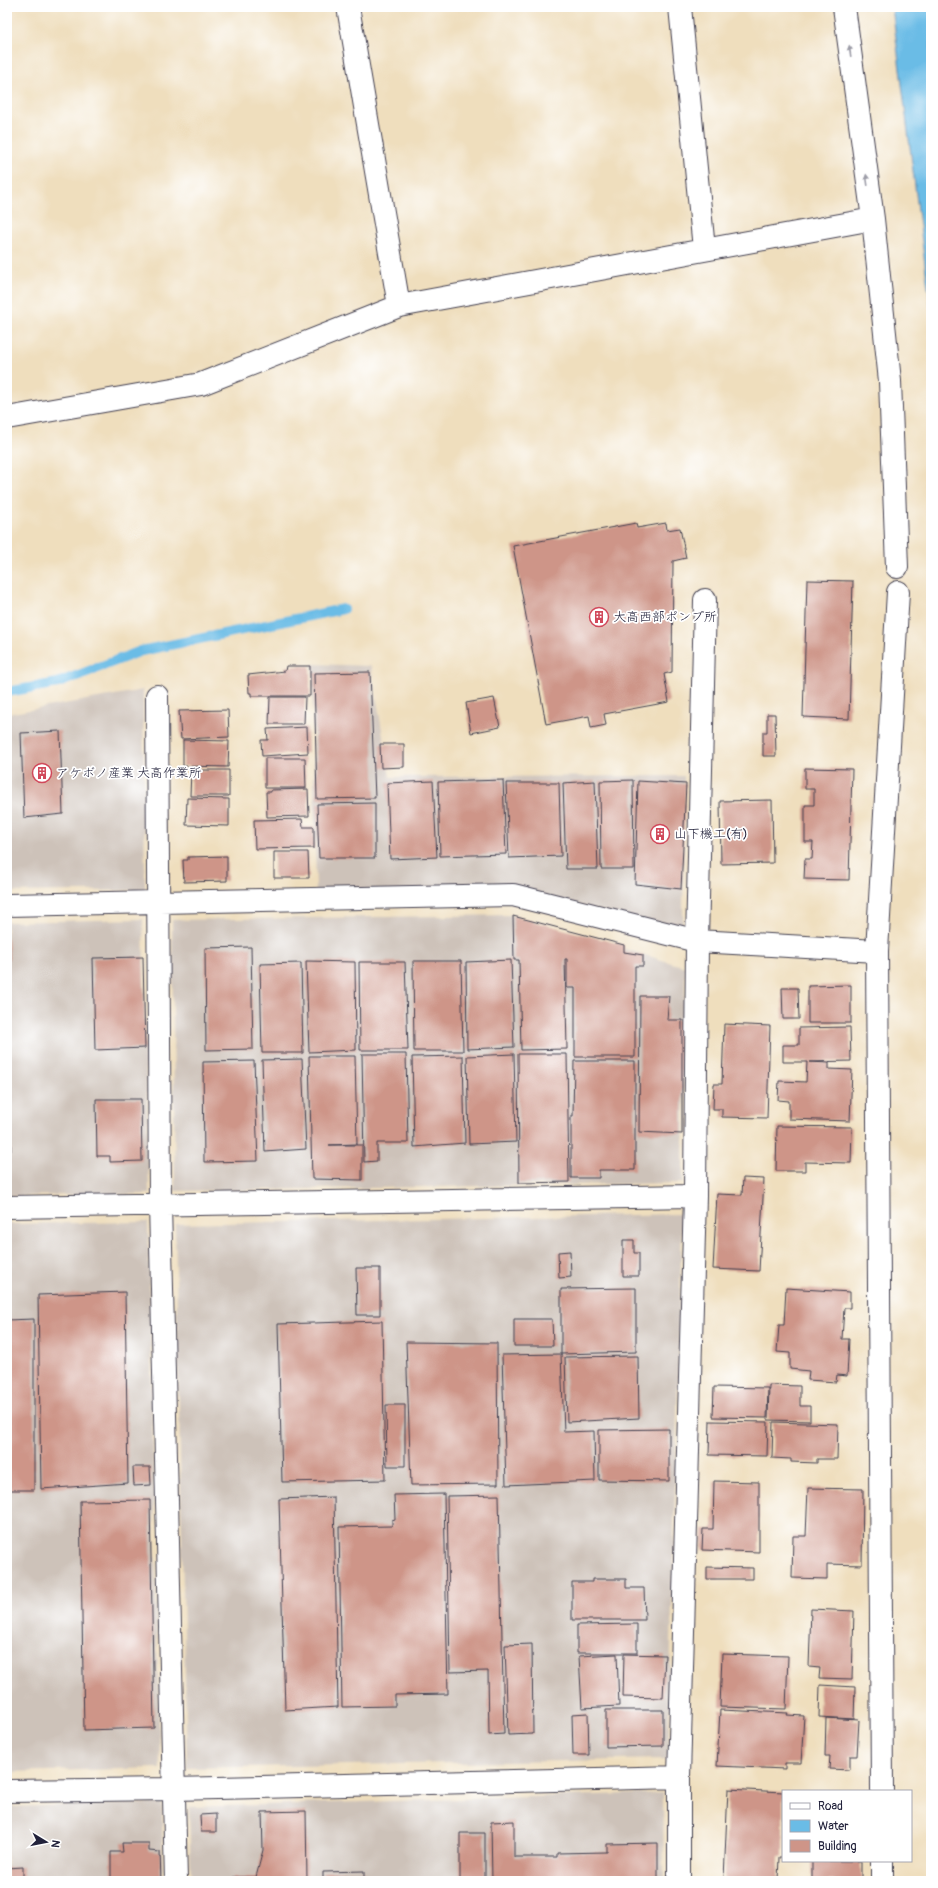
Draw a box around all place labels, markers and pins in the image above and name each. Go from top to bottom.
building icon: 大高西部ポンプ所 [588,606,610,628]
place label: 大高西部ポンプ所 [613,609,717,625]
building icon: アケボノ産業 大高作業所 [31,762,53,784]
place label: アケボノ産業 大高作業所 [56,765,202,781]
building icon: 山下機工(有) [649,823,671,845]
place label: 山下機工(有) [674,826,748,842]

